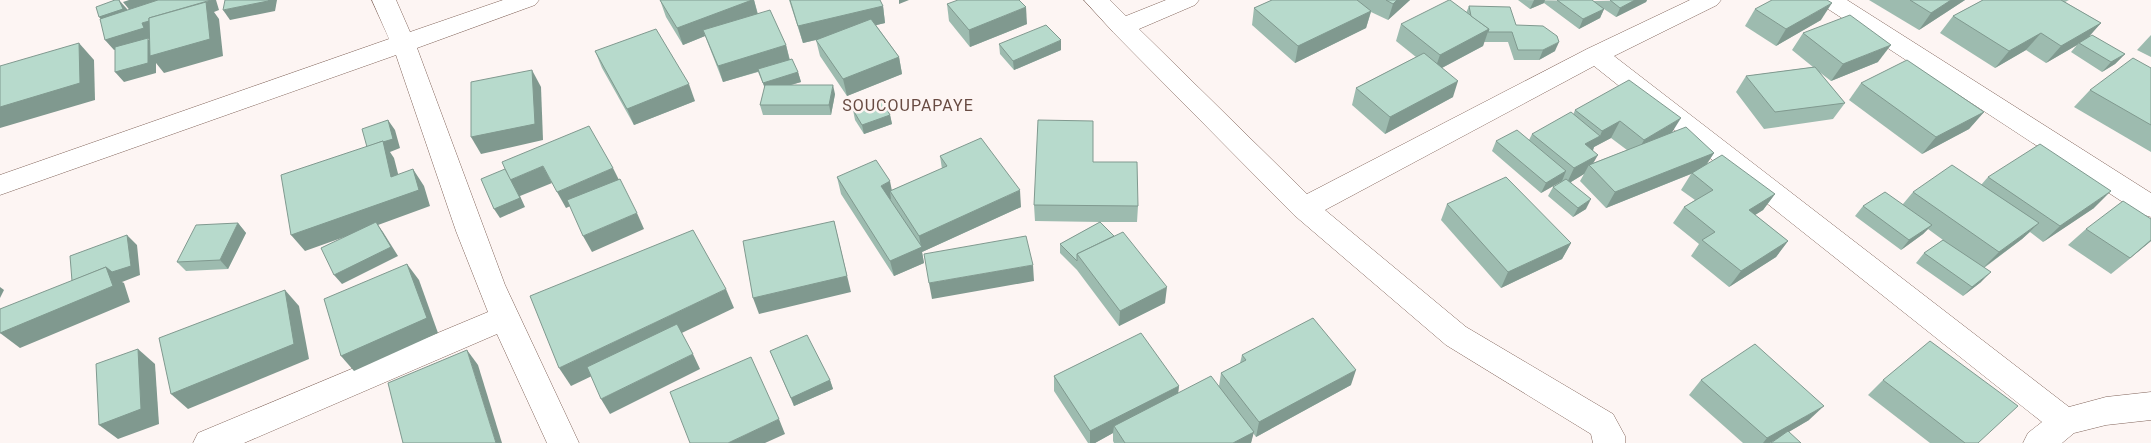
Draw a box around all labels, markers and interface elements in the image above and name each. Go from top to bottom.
district label: SOUCOUPAPAYE [842,96,974,115]

